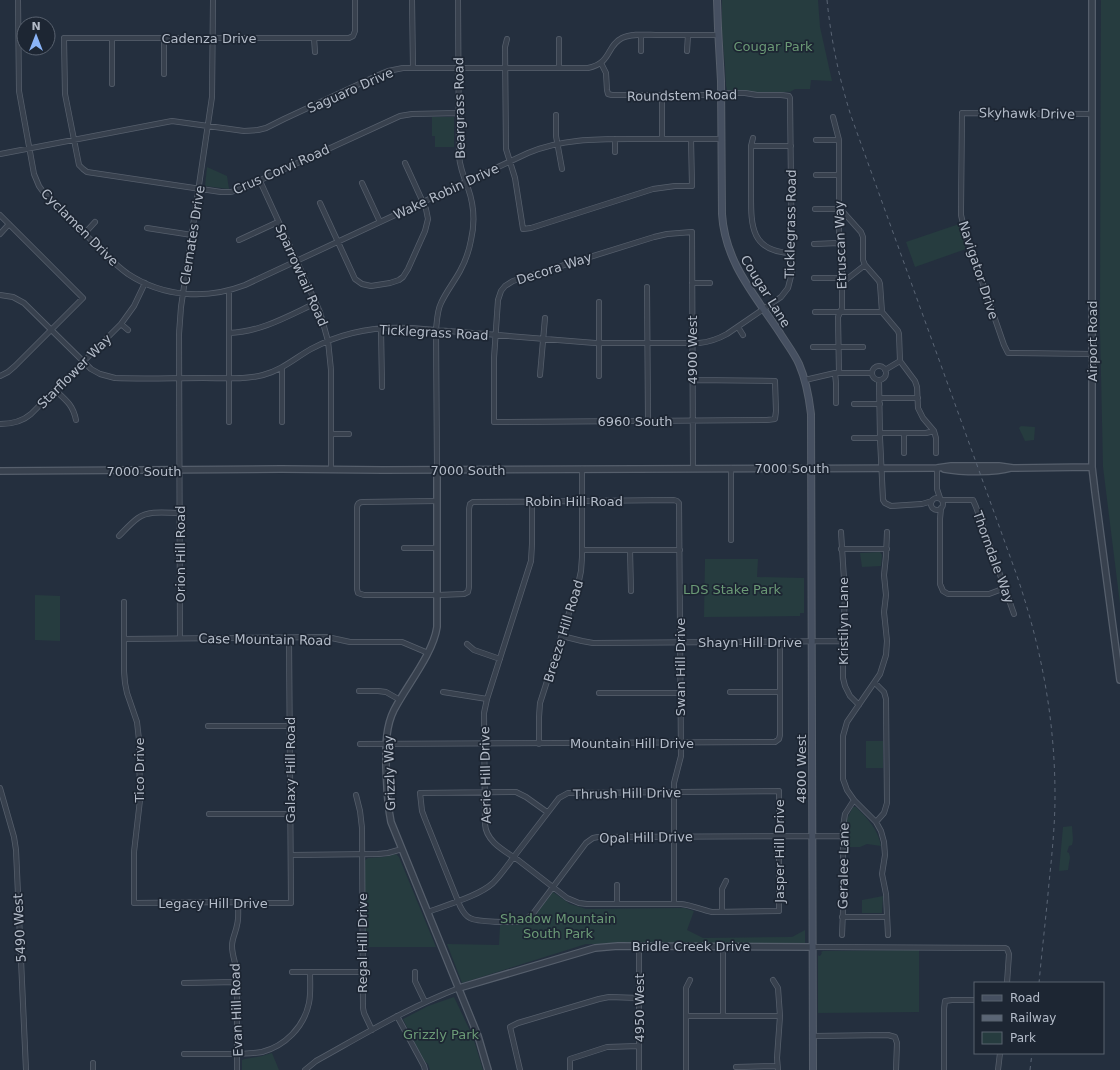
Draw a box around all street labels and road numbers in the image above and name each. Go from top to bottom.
street label: Cadenza Drive [161,31,257,46]
street label: Beargrass Road [451,57,468,159]
street label: Saguaro Drive [305,65,395,116]
street label: Roundstem Road [627,87,737,104]
street label: Skyhawk Drive [979,105,1075,122]
street label: Crus Corvi Road [231,141,332,197]
street label: Wake Robin Drive [391,160,501,222]
street label: Ticklegrass Road [782,169,799,280]
street label: Clernates Drive [177,184,208,286]
street label: Cyclamen Drive [38,186,121,269]
street label: Etruscan Way [831,200,850,290]
street label: Navigator Drive [956,219,1001,321]
street label: Sparrowtail Road [272,222,331,329]
street label: Decora Way [515,249,594,288]
street label: Cougar Lane [737,252,794,330]
street label: Airport Road [1085,300,1100,382]
street label: 4900 West [685,315,700,385]
street label: Ticklegrass Road [378,322,489,343]
street label: Starflower Way [34,331,115,412]
street label: 6960 South [598,414,673,429]
street label: 7000 South [755,461,830,476]
street label: 7000 South [431,463,506,478]
street label: 7000 South [107,464,182,479]
street label: Robin Hill Road [525,494,623,509]
street label: Orion Hill Road [173,506,188,602]
street label: Thorndale Way [970,508,1017,606]
street label: Kristilyn Lane [836,577,851,665]
street label: Breeze Hill Road [541,578,586,684]
street label: Swan Hill Drive [673,618,688,716]
street label: Case Mountain Road [198,631,332,648]
street label: Shayn Hill Drive [698,635,802,650]
street label: Galaxy Hill Road [283,717,298,823]
street label: Aerie Hill Drive [477,726,494,824]
street label: 4800 West [794,734,809,804]
street label: Grizzly Way [381,735,398,811]
street label: Mountain Hill Drive [570,736,694,751]
street label: Tico Drive [132,737,147,804]
street label: Thrush Hill Drive [572,785,681,802]
street label: Jasper Hill Drive [772,799,787,904]
street label: Geralee Lane [835,823,852,909]
street label: Opal Hill Drive [599,829,693,846]
street label: 5490 West [10,893,29,963]
street label: Regal Hill Drive [355,893,370,993]
street label: Legacy Hill Drive [158,896,268,911]
street label: Bridle Creek Drive [632,939,750,954]
street label: Evan Hill Road [227,963,246,1057]
street label: 4950 West [632,973,647,1043]

